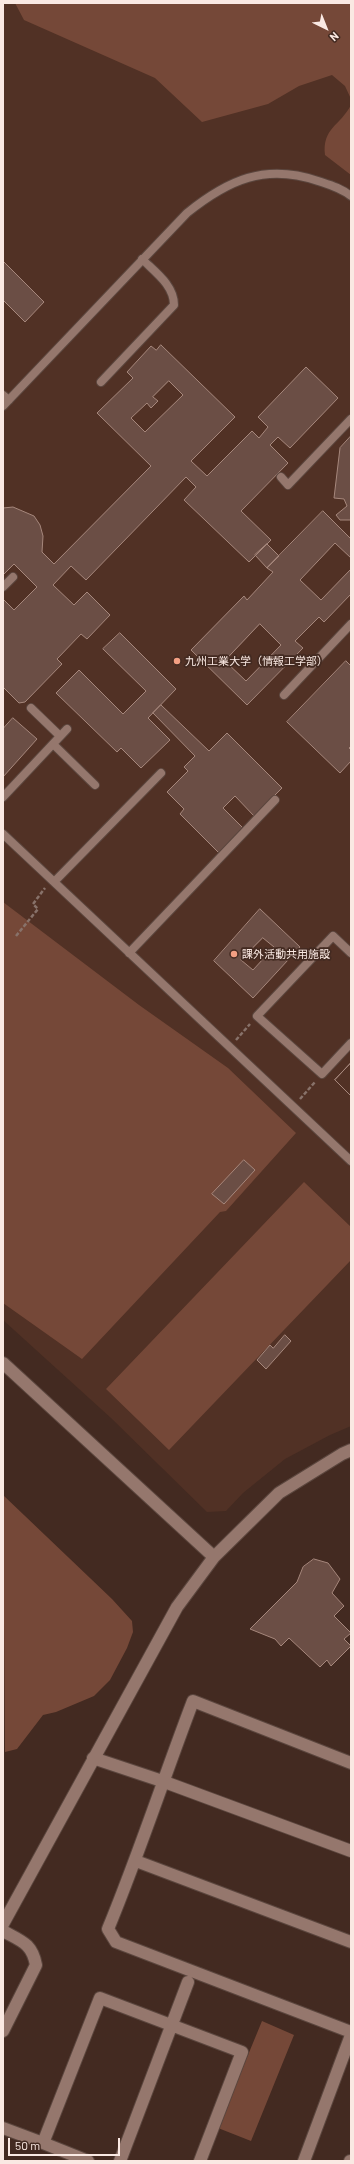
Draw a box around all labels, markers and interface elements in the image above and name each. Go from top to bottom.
north arrow [306,8,346,48]
text: N [327,30,342,44]
place label: 九州工業大学（情報工学部） [185,654,328,668]
marker: 九州工業大学（情報工学部） [172,656,182,666]
place label: 課外活動共用施設 [242,947,330,961]
marker: 課外活動共用施設 [229,949,239,959]
scale bar [10,2130,122,2156]
text: 50 m [15,2138,40,2152]

